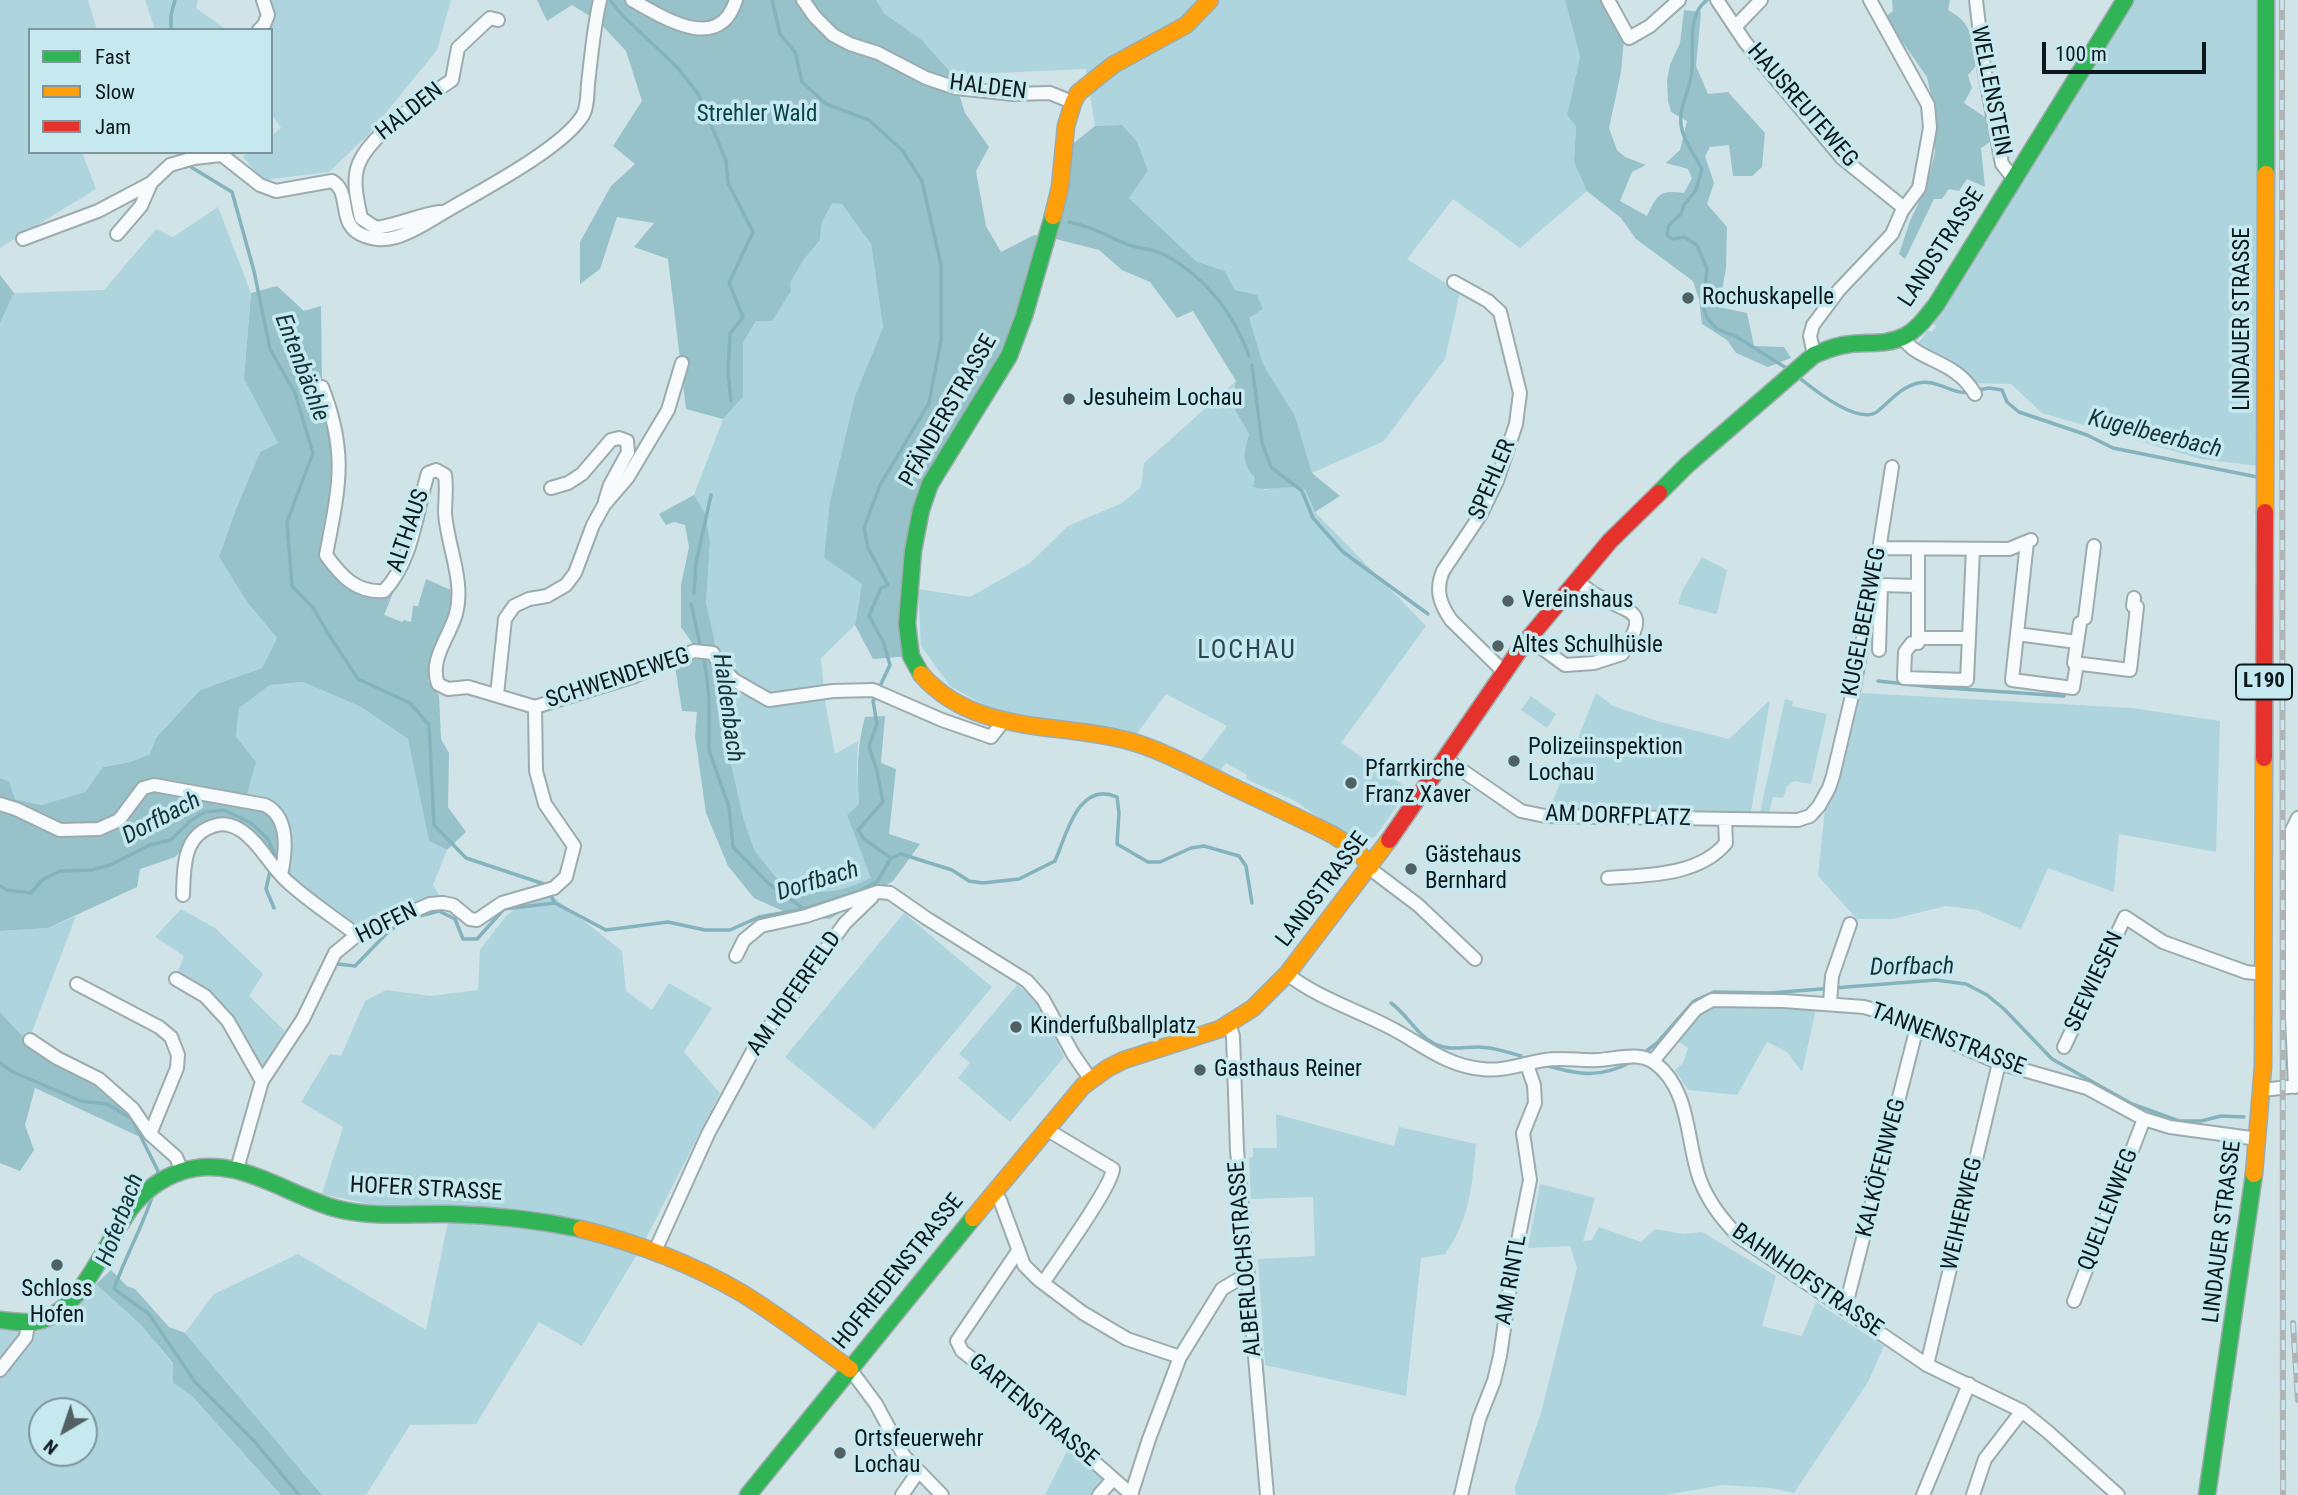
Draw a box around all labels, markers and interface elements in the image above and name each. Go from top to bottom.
street label: WELLENSTEIN [1964,24,2016,158]
legend [28,28,273,154]
scale bar [2046,28,2210,72]
street label: HAUSREUTEWEG [1741,39,1863,173]
text: 100 m [2055,42,2107,66]
text: Fast [95,45,131,69]
street label: HALDEN [948,70,1028,106]
street label: HALDEN [371,77,449,147]
text: Slow [95,80,135,104]
park label: Strehler Wald [697,101,817,129]
text: Jam [95,115,131,139]
street label: LANDSTRASSE [1893,183,1991,313]
street label: LINDAUER STRASSE [2229,227,2257,411]
place label: Rochuskapelle [1702,284,1834,312]
marker: Rochuskapelle [1680,290,1696,306]
water label: Entenbächle [267,310,335,426]
street label: PFÄNDERSTRASSE [894,330,1004,492]
place label: Jesuheim Lochau [1083,385,1243,413]
marker: Jesuheim Lochau [1061,391,1077,407]
water label: Kugelbeerbach [2085,405,2225,465]
street label: SPEHLER [1464,436,1522,524]
street label: ALTHAUS [382,486,436,576]
street label: KUGELBEERWEG [1837,545,1893,699]
place label: Vereinshaus [1522,587,1633,615]
marker: Vereinshaus [1500,593,1516,609]
place label: Altes Schulhüsle [1512,632,1663,660]
district label: LOCHAU [1198,635,1296,667]
marker: Altes Schulhüsle [1490,638,1506,654]
street label: SCHWENDEWEG [543,643,693,715]
water label: Haldenbach [705,652,749,764]
road number: L190 [2236,664,2292,700]
place label: Polizeiinspektion Lochau [1528,734,1683,788]
marker: Polizeiinspektion Lochau [1506,753,1522,769]
place label: Pfarrkirche Franz Xaver [1365,756,1471,810]
marker: Pfarrkirche Franz Xaver [1343,775,1359,791]
water label: Dorfbach [118,787,206,851]
street label: AM DORFPLATZ [1545,801,1691,833]
street label: LANDSTRASSE [1271,827,1375,953]
place label: Gästehaus Bernhard [1425,842,1521,896]
water label: Dorfbach [774,856,862,908]
marker: Gästehaus Bernhard [1403,861,1419,877]
street label: HOFEN [352,897,422,951]
street label: AM HOFERFELD [742,927,848,1061]
street label: SEEWIESEN [2060,928,2130,1036]
water label: Dorfbach [1870,953,1954,983]
street label: TANNENSTRASSE [1867,998,2029,1082]
place label: Kinderfußballplatz [1030,1013,1196,1041]
marker: Kinderfußballplatz [1008,1019,1024,1035]
place label: Gasthaus Reiner [1214,1056,1362,1084]
marker: Gasthaus Reiner [1192,1062,1208,1078]
street label: KALKÖFENWEG [1851,1096,1913,1240]
street label: LINDAUER STRASSE [2198,1139,2248,1325]
street label: QUELLENWEG [2073,1145,2145,1275]
street label: WEIHERWEG [1937,1155,1989,1273]
street label: ALBERLOCHSTRASSE [1224,1160,1268,1358]
water label: Hoferbach [91,1170,151,1270]
street label: HOFER STRASSE [349,1172,503,1208]
street label: HOFRIEDENSTRASSE [828,1189,970,1355]
street label: BAHNHOFSTRASSE [1726,1219,1888,1343]
street label: AM RINTL [1491,1233,1533,1327]
marker: Schloss Hofen [49,1257,65,1273]
place label: Schloss Hofen [21,1276,93,1330]
street label: GARTENSTRASSE [963,1349,1103,1473]
north arrow [28,1397,98,1467]
place label: Ortsfeuerwehr Lochau [854,1426,983,1480]
text: N [39,1435,62,1460]
marker: Ortsfeuerwehr Lochau [832,1445,848,1461]

